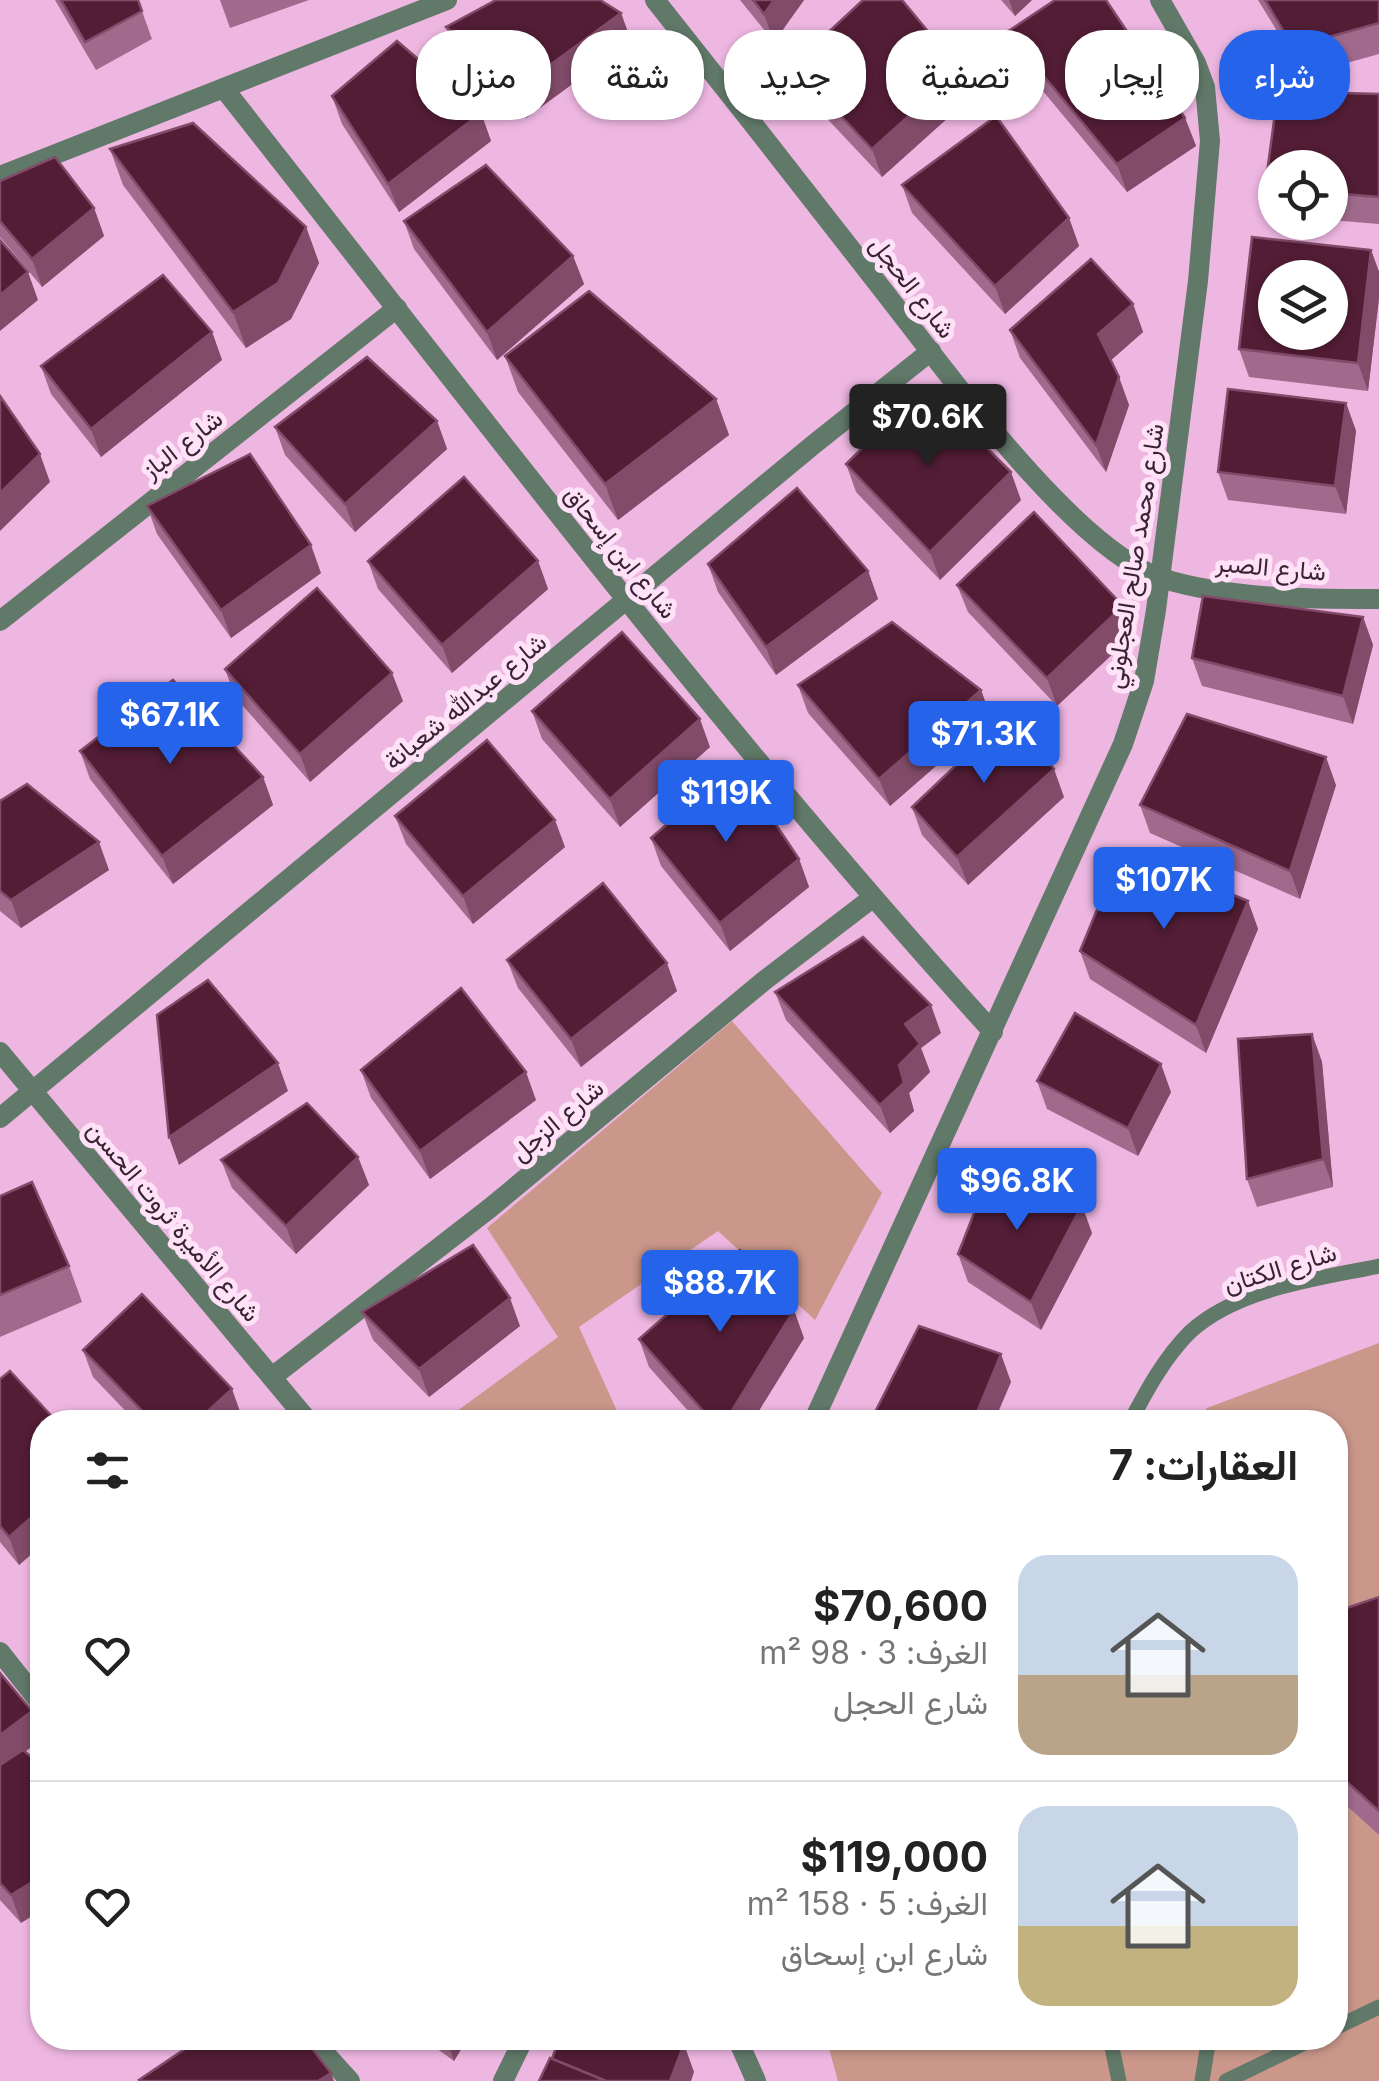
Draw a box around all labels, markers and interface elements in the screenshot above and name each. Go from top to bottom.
chip: منزل [416,30,551,120]
chip: شقة [571,30,704,120]
chip: جديد [724,30,866,120]
chip: تصفية [886,30,1045,120]
chip: إيجار [1065,30,1199,120]
chip: شراء [1219,30,1350,120]
map controls [1258,150,1348,350]
button: locate [1258,150,1348,240]
street label: شارع الحجل [862,230,962,345]
button: layers [1258,260,1348,350]
pin: $70.6K [847,384,1009,469]
text: $70.6K [871,397,985,436]
street label: شارع الباز [135,403,230,487]
street label: شارع محمد صالح العجلوني [1098,421,1176,692]
street label: شارع ابن إسحاق [557,480,684,626]
street label: شارع الصبر [1214,547,1327,589]
street label: شارع عبدالله شعبانة [378,626,553,777]
pin: $67.1K [89,682,251,767]
text: $67.1K [120,695,220,734]
pin: $71.3K [903,701,1065,786]
text: $71.3K [931,714,1037,753]
pin: $119K [656,760,796,845]
text: $119K [680,773,772,812]
pin: $107K [1094,847,1234,932]
text: $107K [1115,860,1213,899]
street label: شارع الزجل [505,1073,611,1169]
street label: شارع الأميرة ثروت الحسن [80,1114,267,1329]
pin: $96.8K [936,1148,1098,1233]
text: $96.8K [959,1161,1075,1200]
street label: شارع الكتان [1220,1237,1340,1301]
pin: $88.7K [639,1250,801,1335]
text: $88.7K [663,1263,777,1302]
text: العقارات: 7 [1109,1439,1298,1490]
icon: filters [80,1443,135,1498]
text: $70,600 [813,1580,988,1631]
icon: home [1098,1595,1218,1715]
icon: heart [80,1628,135,1683]
text: الغرف: 3 · 98 m² [759,1633,988,1672]
text: شارع الحجل [833,1683,988,1722]
text: $119,000 [800,1831,988,1882]
icon: home [1098,1846,1218,1966]
icon: heart [80,1879,135,1934]
text: الغرف: 5 · 158 m² [747,1884,988,1923]
text: شارع ابن إسحاق [781,1934,988,1973]

